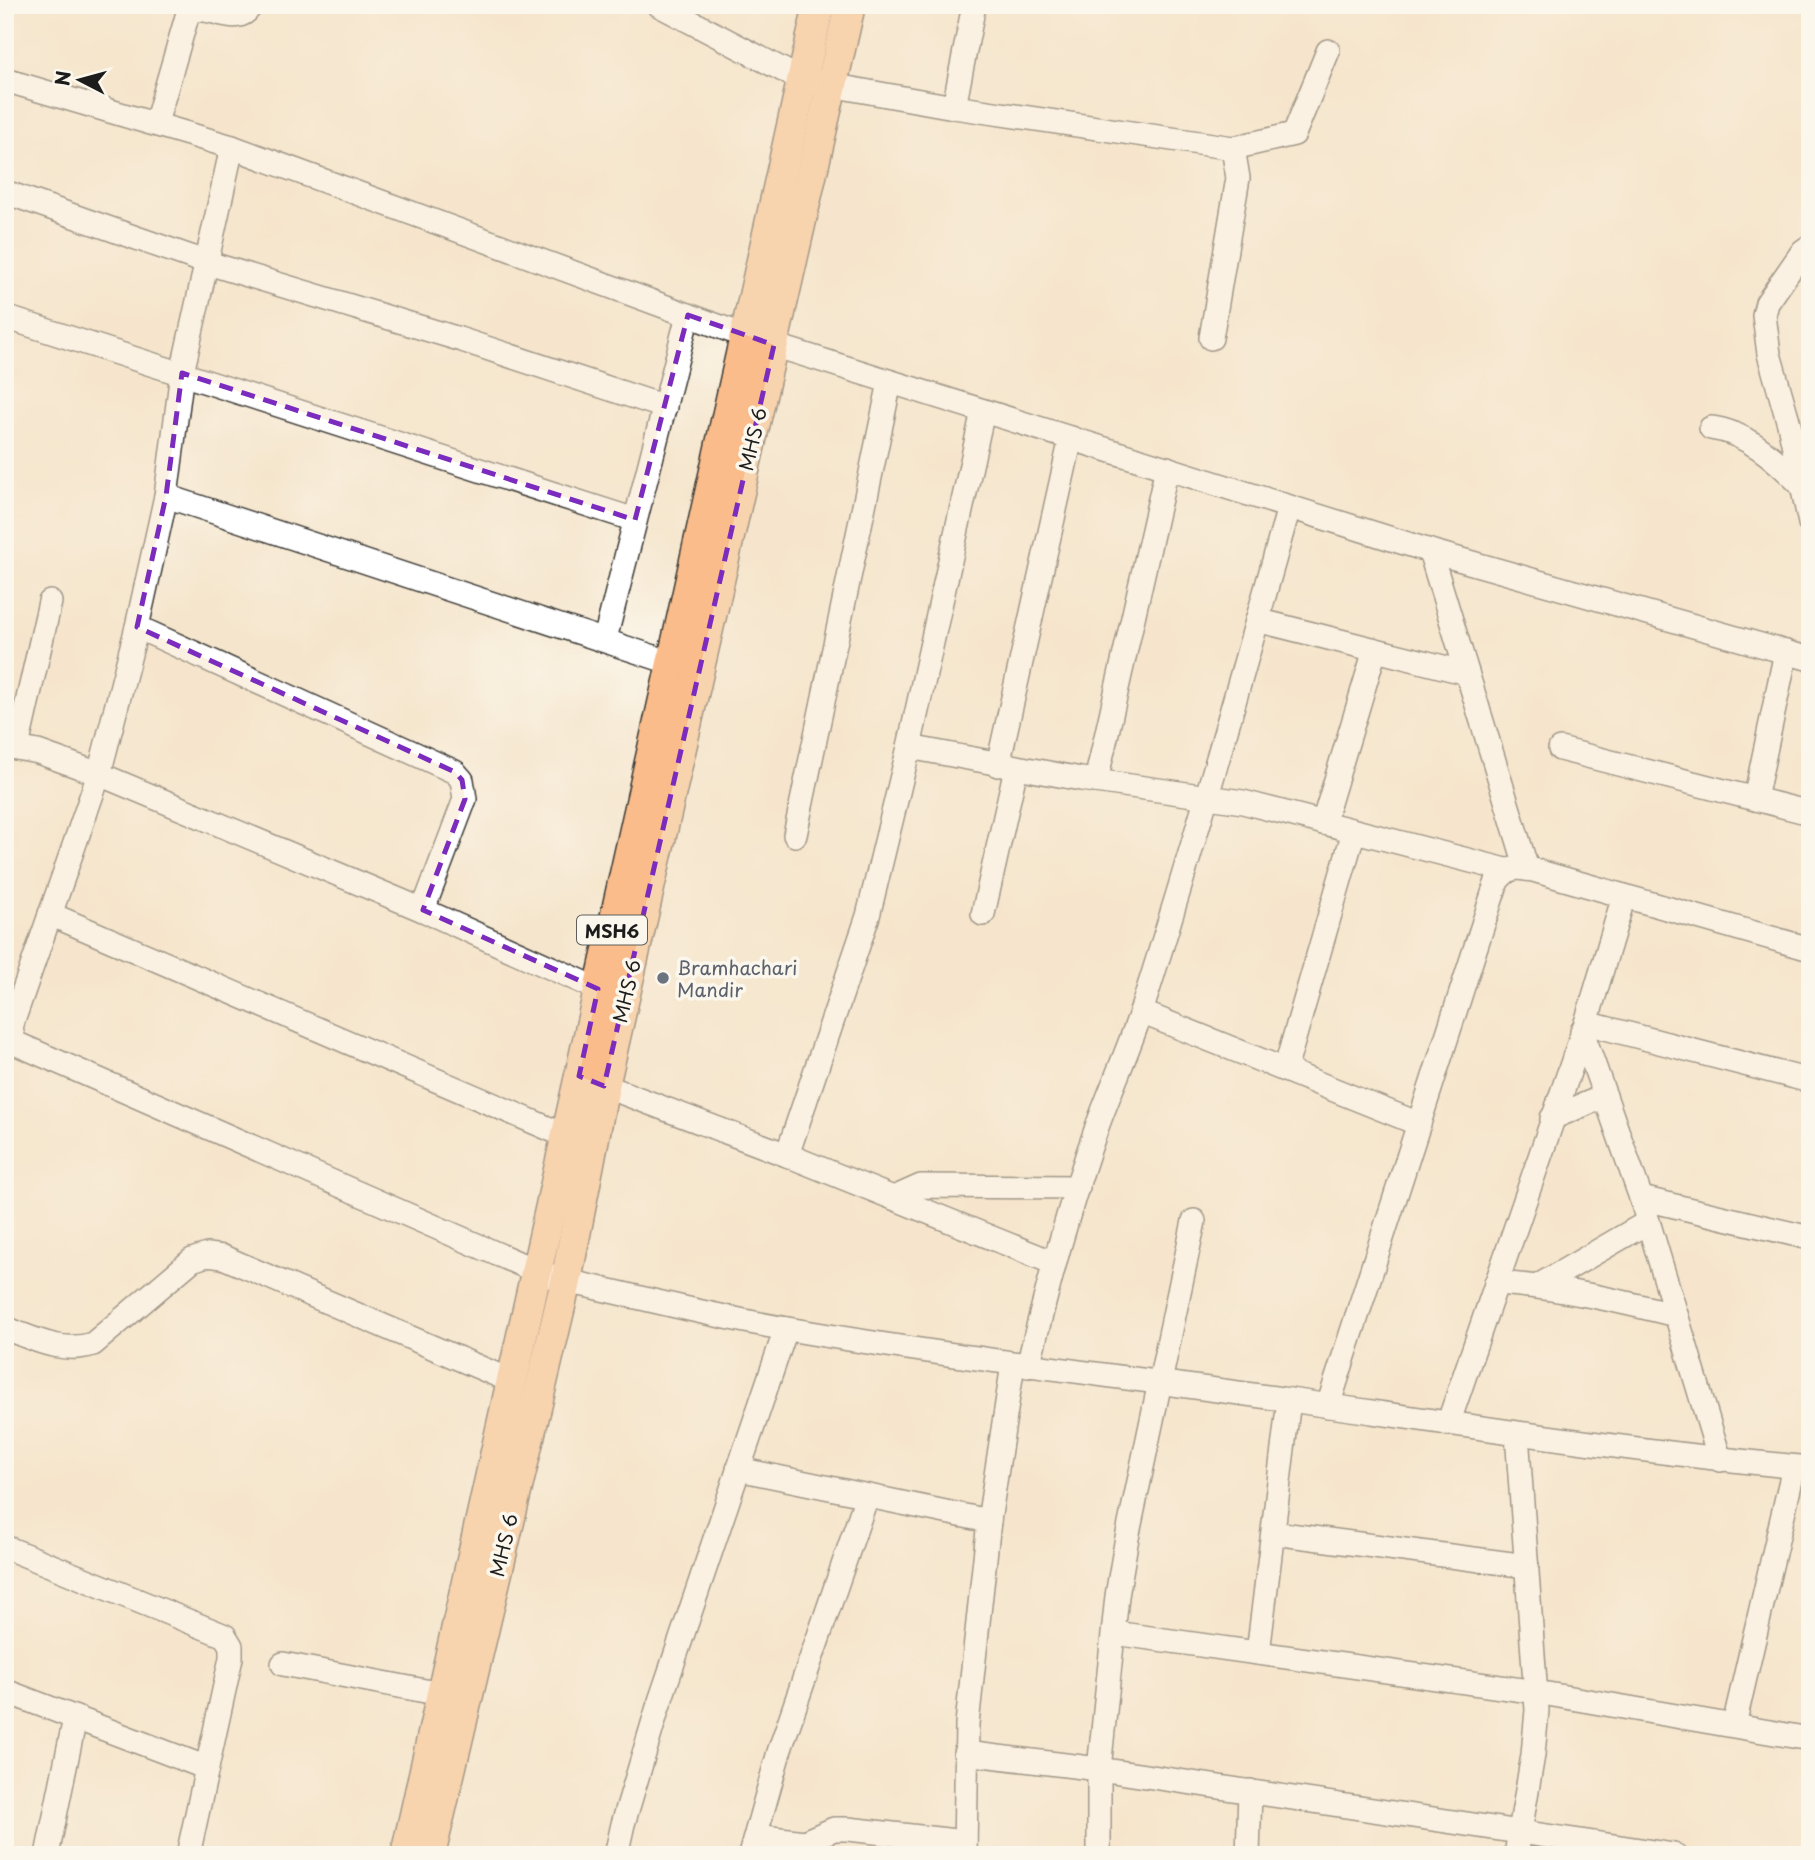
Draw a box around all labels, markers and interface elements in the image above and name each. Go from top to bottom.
north arrow [46,46,116,116]
text: N [47,69,77,87]
street label: MHS 6 [731,405,773,473]
road number: MSH6 [577,916,647,945]
place label: Bramhachari Mandir [677,953,798,1003]
street label: MHS 6 [605,957,647,1025]
marker: Bramhachari Mandir [655,970,671,986]
street label: MHS 6 [482,1511,524,1579]

